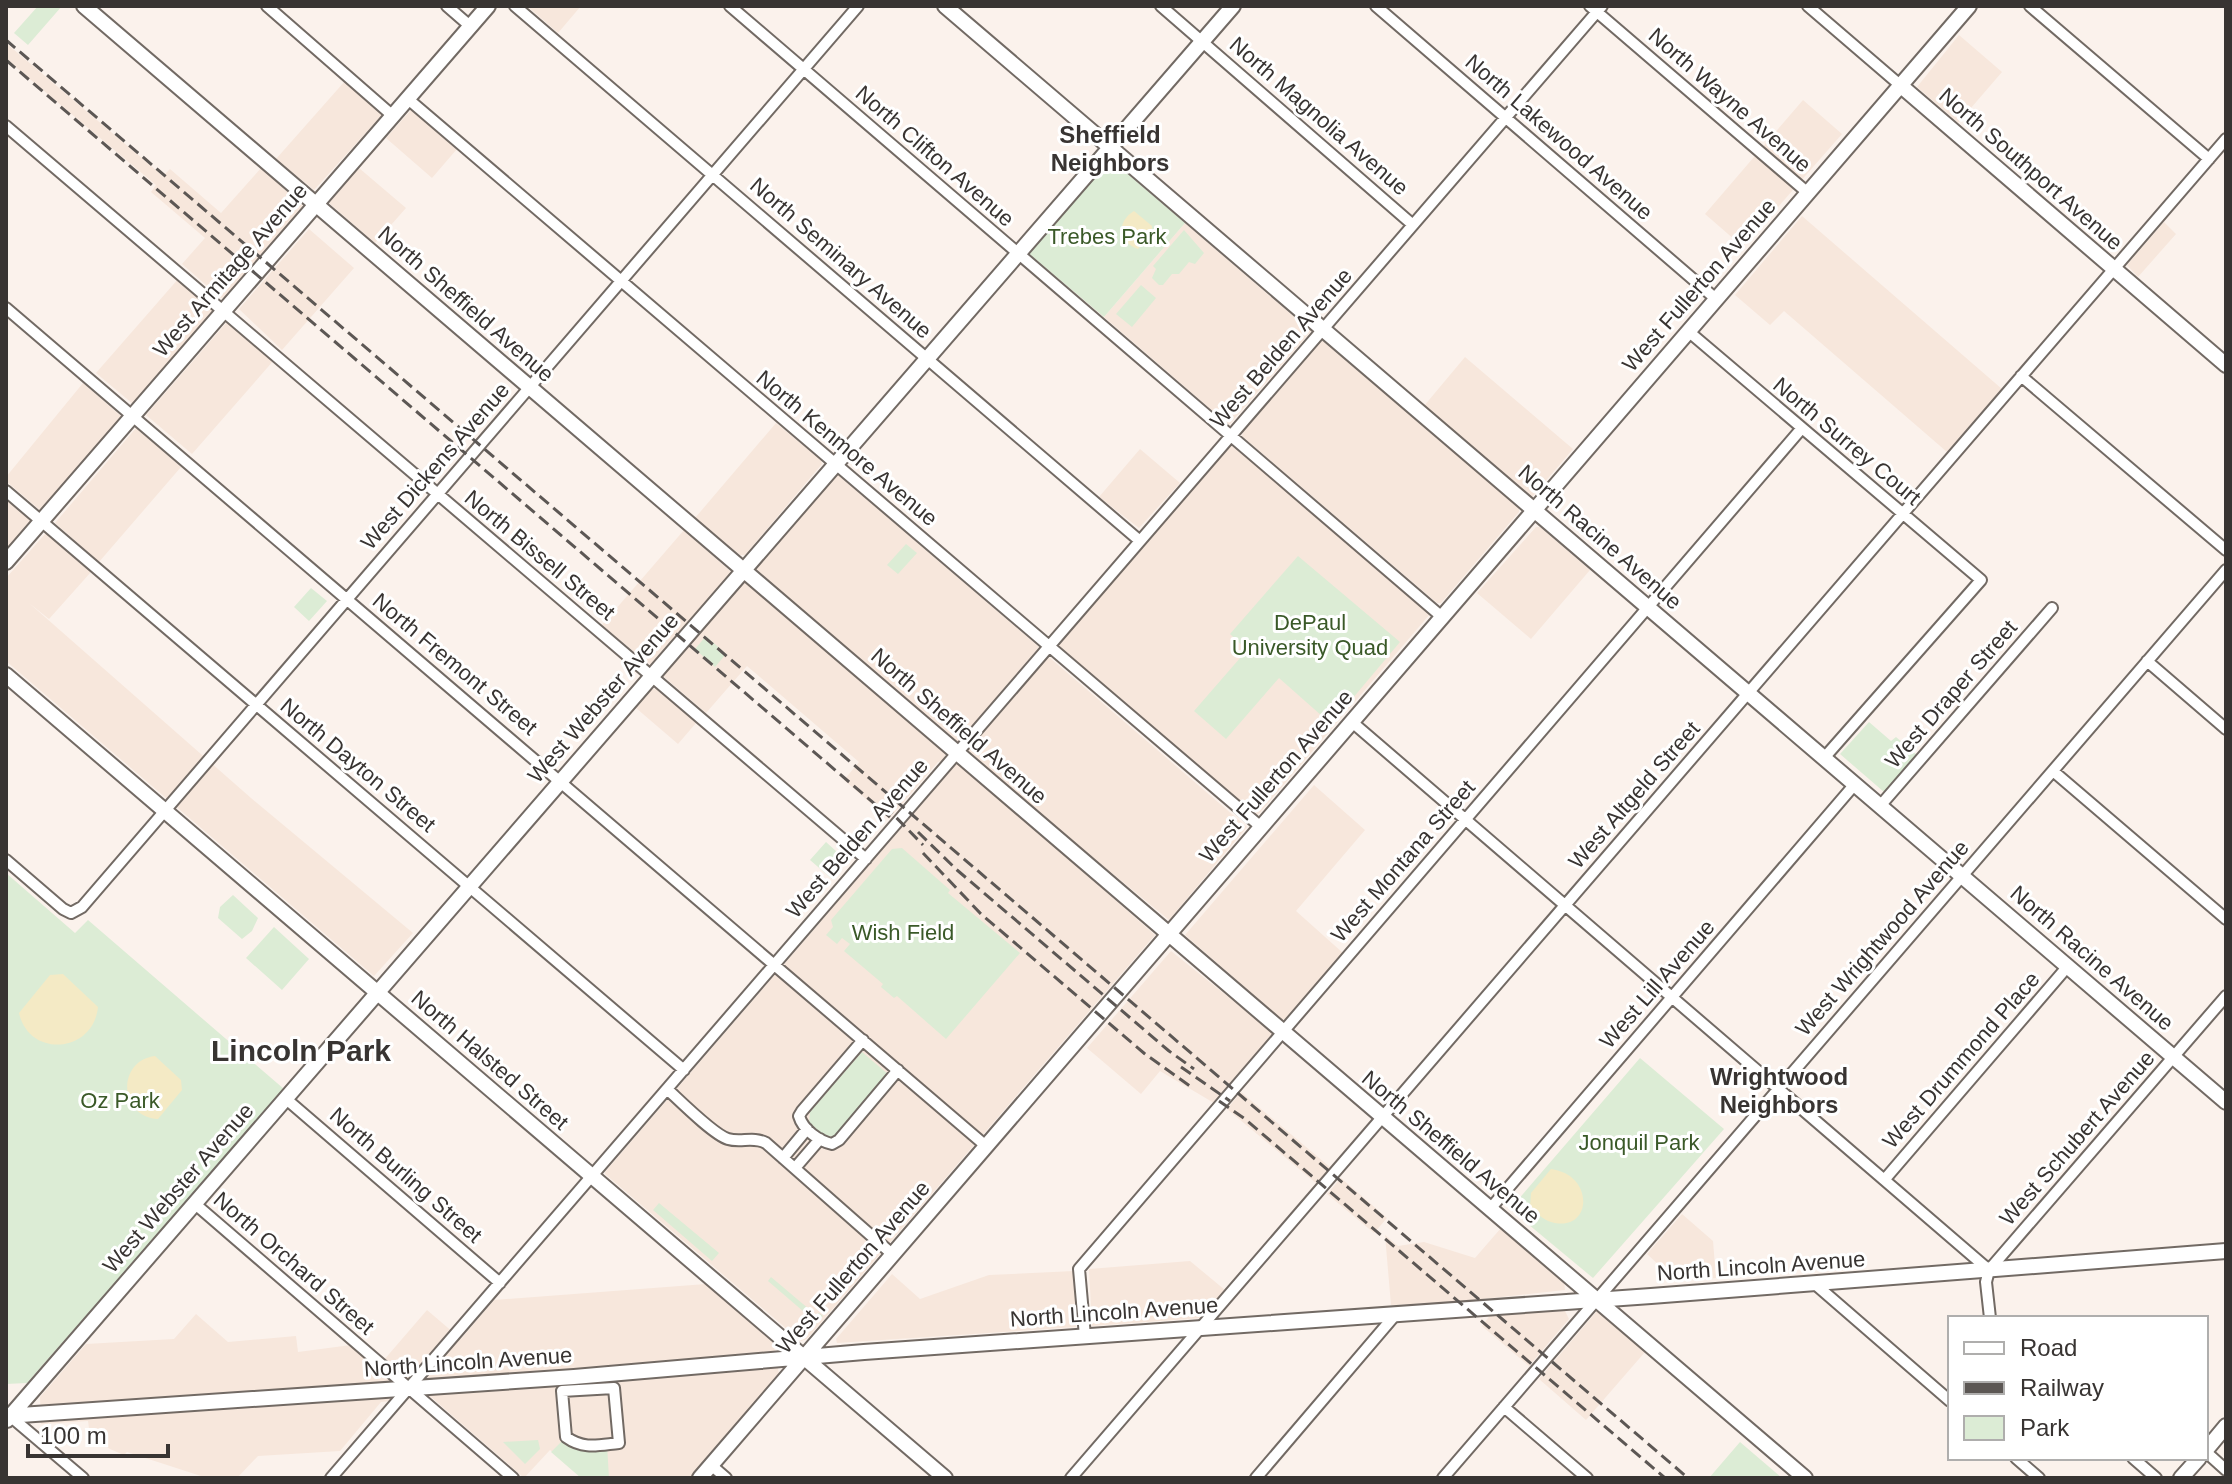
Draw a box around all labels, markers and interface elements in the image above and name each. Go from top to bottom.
street label: North Wayne Avenue [1644,23,1816,177]
street label: North Magnolia Avenue [1225,32,1413,200]
street label: North Lakewood Avenue [1460,49,1658,225]
street label: North Clifton Avenue [851,81,1019,231]
street label: North Southport Avenue [1934,83,2128,255]
district label: Sheffield Neighbors [1051,121,1169,176]
street label: North Seminary Avenue [745,172,937,344]
street label: West Armitage Avenue [148,178,312,362]
street label: West Fullerton Avenue [1617,194,1781,376]
street label: North Sheffield Avenue [373,221,559,387]
park label: Trebes Park [1047,224,1167,249]
street label: West Belden Avenue [1205,263,1357,433]
street label: North Kenmore Avenue [752,365,942,531]
street label: North Surrey Court [1768,372,1926,510]
street label: West Dickens Avenue [356,377,514,555]
street label: North Racine Avenue [1513,459,1687,615]
street label: North Bissell Street [460,485,620,625]
street label: North Fremont Street [368,588,542,740]
street label: West Webster Avenue [523,608,683,788]
park label: DePaul University Quad [1232,610,1388,660]
street label: West Draper Street [1880,615,2022,773]
street label: North Sheffield Avenue [866,643,1052,809]
street label: West Fullerton Avenue [1194,685,1358,867]
street label: North Dayton Street [275,693,441,837]
street label: West Altgeld Street [1563,716,1705,874]
street label: West Belden Avenue [781,753,933,923]
street label: West Montana Street [1326,775,1480,947]
street label: West Wrightwood Avenue [1790,835,1974,1041]
street label: North Racine Avenue [2005,880,2179,1036]
street label: West Lill Avenue [1594,915,1720,1053]
park label: Wish Field [852,920,954,945]
street label: West Drummond Place [1878,967,2044,1153]
street label: North Halsted Street [407,985,573,1135]
district label: Lincoln Park [211,1034,391,1067]
street label: West Schubert Avenue [1994,1046,2160,1230]
district label: Wrightwood Neighbors [1710,1063,1848,1118]
street label: North Sheffield Avenue [1357,1065,1545,1229]
park label: Oz Park [80,1088,161,1113]
street label: West Webster Avenue [98,1098,258,1278]
street label: North Burling Street [325,1102,487,1248]
park label: Jonquil Park [1578,1130,1701,1155]
street label: West Fullerton Avenue [771,1176,935,1358]
street label: North Orchard Street [209,1187,379,1339]
street label: North Lincoln Avenue [1656,1246,1866,1286]
street label: North Lincoln Avenue [1009,1292,1219,1332]
legend [1948,1316,2208,1460]
text: Road [2020,1334,2077,1361]
street label: North Lincoln Avenue [363,1342,573,1382]
text: Railway [2020,1374,2104,1401]
scale bar [28,1408,168,1458]
text: Park [2020,1414,2070,1441]
text: 100 m [40,1422,107,1449]

